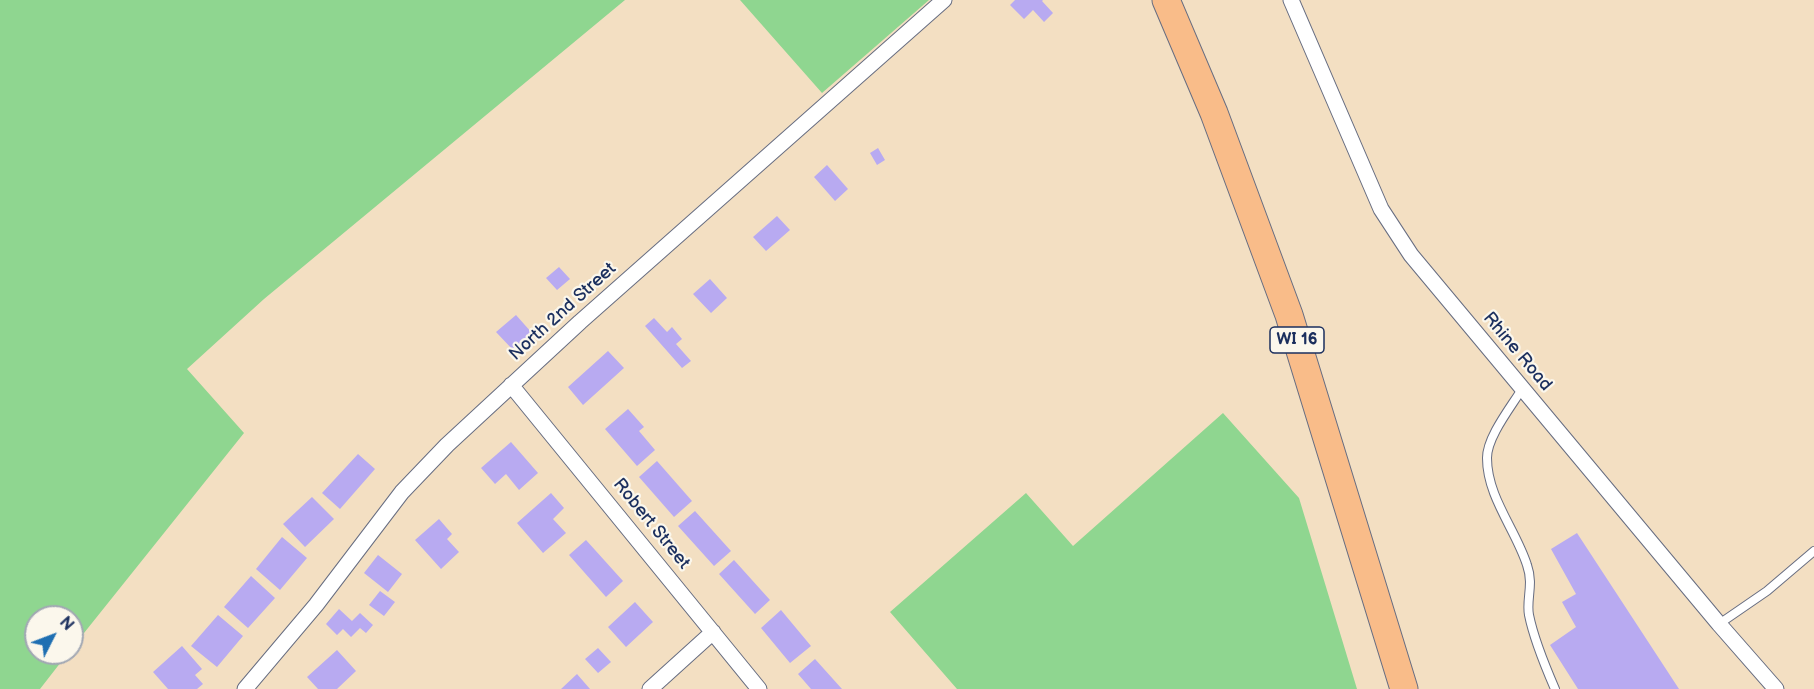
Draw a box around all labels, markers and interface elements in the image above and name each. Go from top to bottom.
street label: North 2nd Street [505,258,621,366]
street label: Rhine Road [1478,308,1556,396]
road number: WI 16 [1270,327,1324,353]
street label: Robert Street [608,474,694,574]
north arrow [24,605,84,665]
text: N [55,613,77,635]

